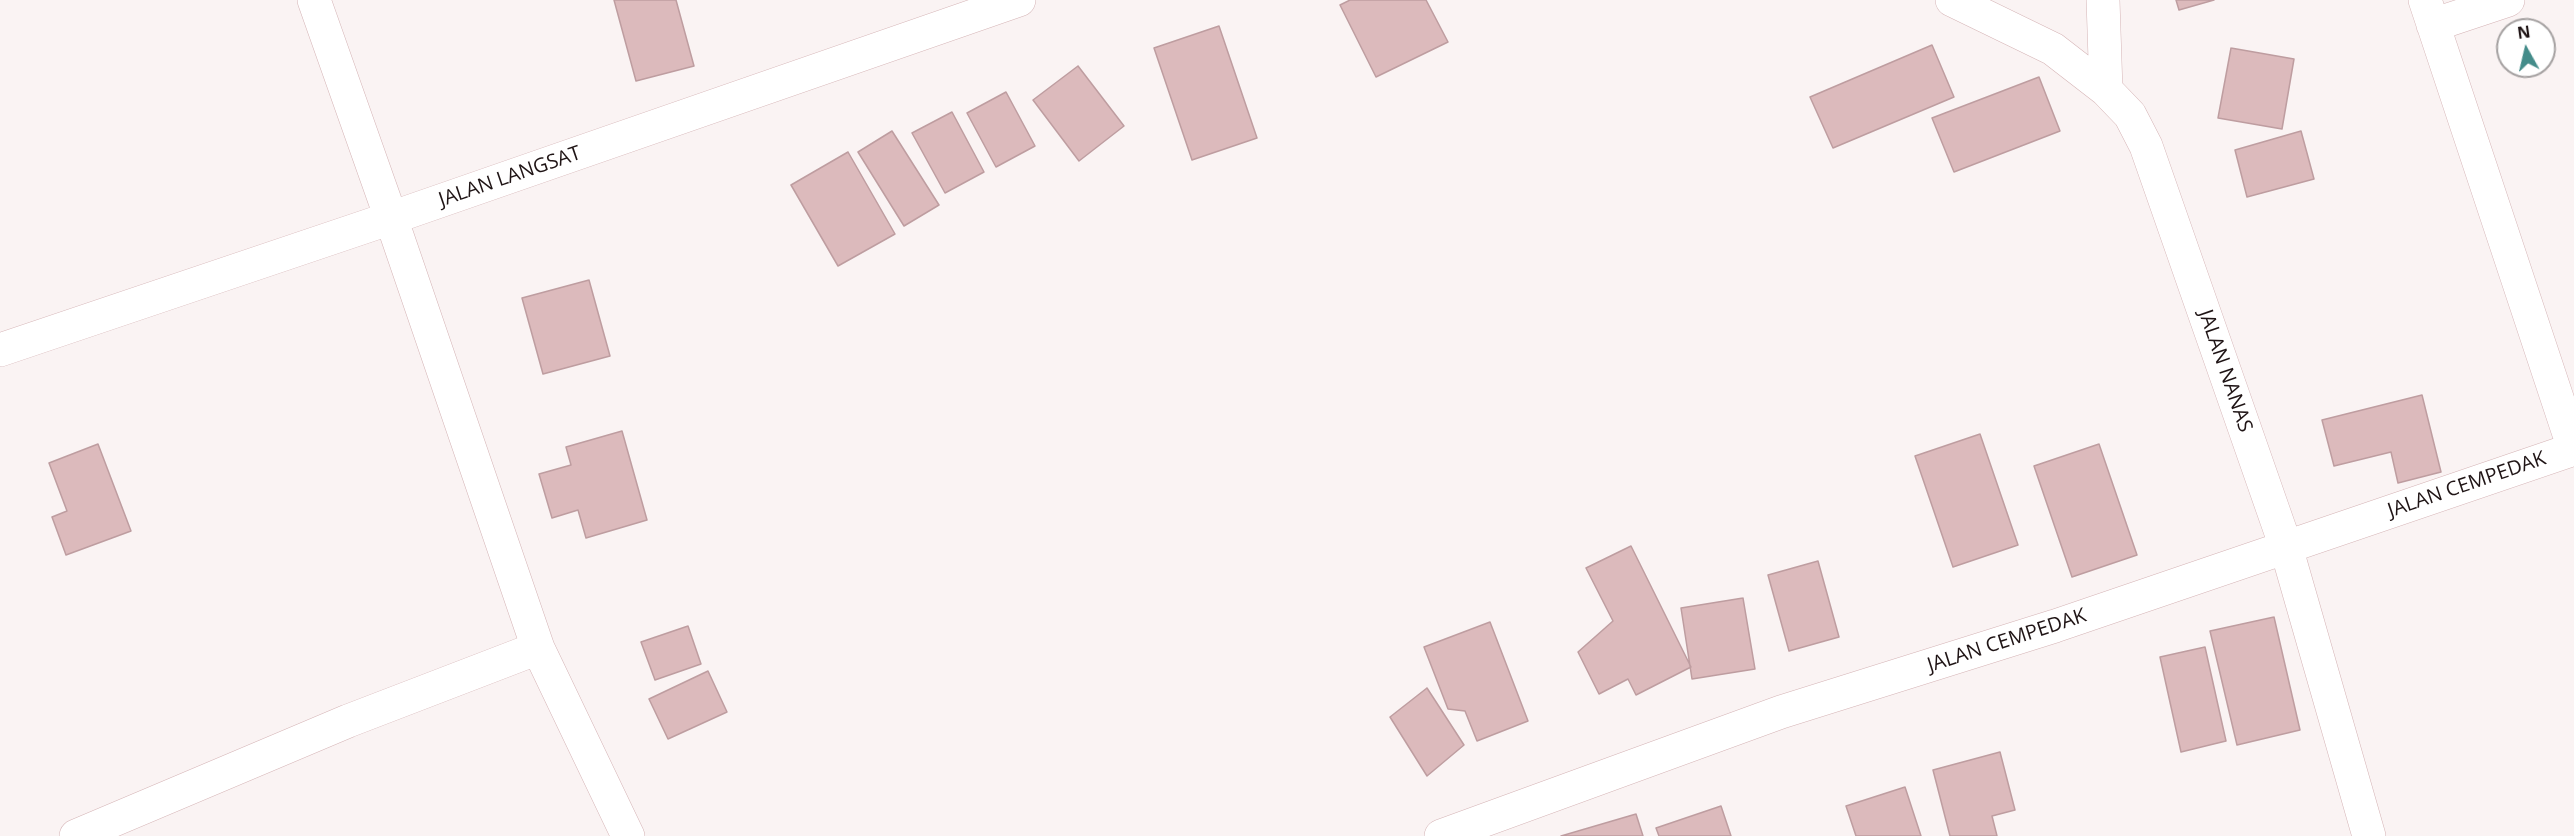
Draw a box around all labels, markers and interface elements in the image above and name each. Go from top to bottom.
north arrow [2496,18,2556,78]
text: N [2516,20,2532,44]
street label: JALAN LANGSAT [436,141,584,213]
street label: JALAN NANAS [2193,307,2257,435]
street label: JALAN CEMPEDAK [2385,447,2549,523]
street label: JALAN CEMPEDAK [1925,604,2089,678]

